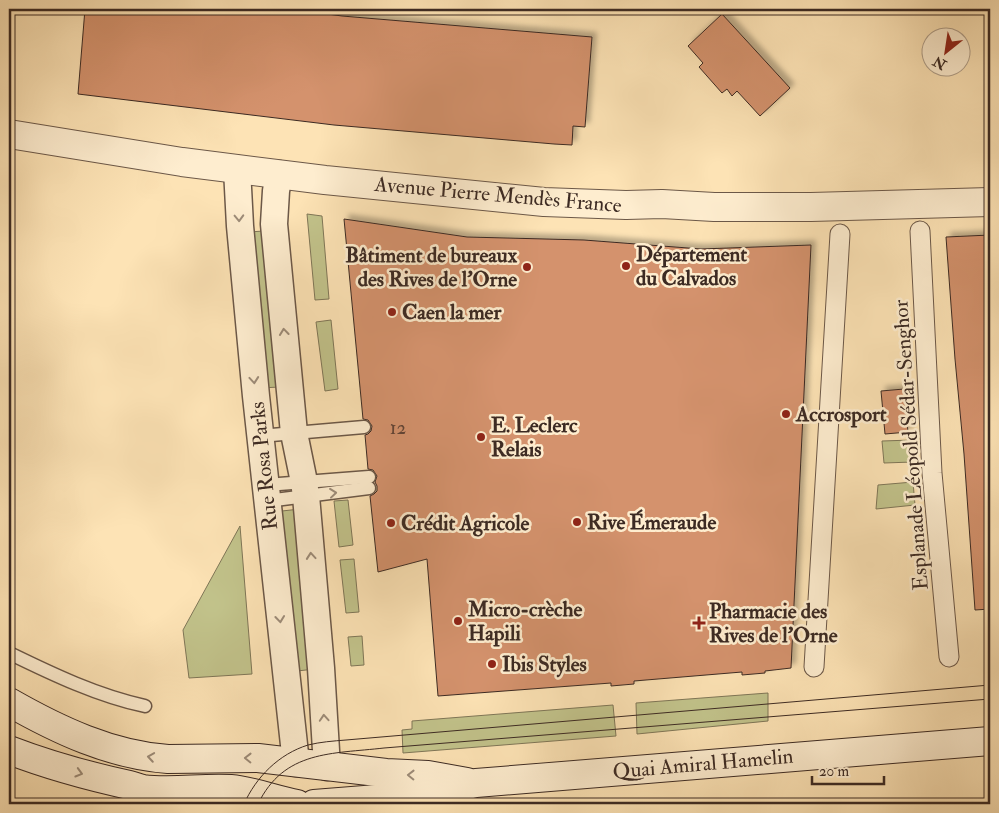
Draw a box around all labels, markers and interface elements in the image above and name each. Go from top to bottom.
north arrow [922,28,972,78]
text: N [930,52,950,74]
street label: Avenue Pierre Mendès France [372,171,623,219]
one-way arrow [234,214,245,222]
place label: Département du Calvados [636,241,747,292]
place label: Bâtiment de bureaux des Rives de l'Orne [345,242,518,293]
marker: Département du Calvados [620,260,632,272]
marker: Bâtiment de bureaux des Rives de l'Orne [521,261,533,273]
place label: Caen la mer [402,299,502,326]
street label: Esplanade Léopold Sédar-Senghor [887,299,935,591]
marker: Caen la mer [386,306,398,318]
one-way arrow [279,328,290,336]
one-way arrow [249,376,260,384]
street label: Rue Rosa Parks [244,400,284,532]
place label: Accrosport [795,401,887,428]
marker: Accrosport [780,408,792,420]
place label: E. Leclerc Relais [491,412,578,463]
house number: 12 [390,416,406,440]
marker: E. Leclerc Relais [475,431,487,443]
one-way arrow [329,488,337,499]
place label: Rive Émeraude [587,509,716,536]
place label: Crédit Agricole [401,510,529,537]
marker: Rive Émeraude [571,516,583,528]
marker: Crédit Agricole [385,517,397,529]
one-way arrow [306,552,317,560]
place label: Micro-crèche Hapili [467,596,583,647]
place label: Pharmacie des Rives de l'Orne [709,598,838,649]
one-way arrow [274,615,285,623]
marker: Micro-crèche Hapili [452,615,464,627]
marker: Pharmacie des Rives de l'Orne [693,617,705,629]
place label: Ibis Styles [502,651,587,678]
marker: Ibis Styles [486,658,498,670]
one-way arrow [319,714,330,722]
street label: Quai Amiral Hamelin [611,743,795,785]
one-way arrow [146,753,155,763]
one-way arrow [243,753,251,763]
scale bar [812,753,884,785]
text: 20 m [819,762,849,781]
one-way arrow [74,767,82,777]
one-way arrow [406,770,414,780]

